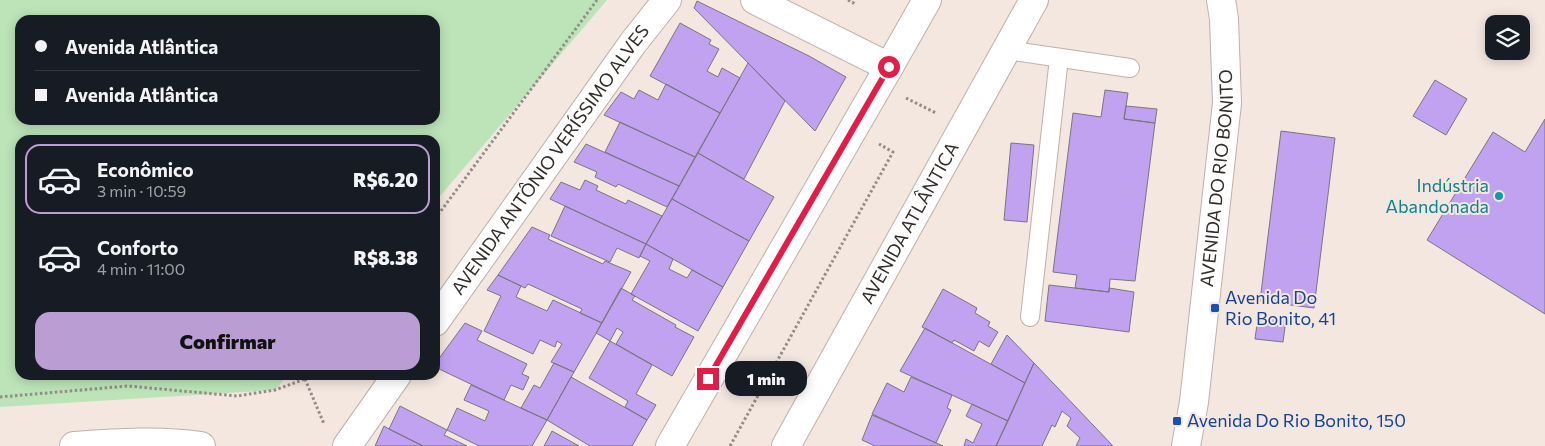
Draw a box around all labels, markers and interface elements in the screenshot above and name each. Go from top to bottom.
map controls [1485,15,1530,60]
button: layers [1485,15,1530,60]
street label: AVENIDA ANTÔNIO VERÍSSIMO ALVES [446,20,653,298]
text: Avenida Atlântica [65,35,218,58]
route start [878,56,900,78]
street label: AVENIDA DO RIO BONITO [1195,69,1237,288]
text: Avenida Atlântica [65,83,218,106]
street label: AVENIDA ATLÂNTICA [855,138,963,307]
icon: car [37,157,82,202]
text: Econômico [97,158,194,181]
text: R$6.20 [353,168,418,191]
place label: Indústria Abandonada [1386,174,1489,217]
text: 3 min · 10:59 [97,181,186,200]
marker: Indústria Abandonada [1493,190,1505,202]
icon: car [37,235,82,280]
text: Conforto [97,236,178,259]
text: R$8.38 [354,246,418,269]
text: 4 min · 11:00 [97,259,185,278]
place label: Avenida Do Rio Bonito, 41 [1225,286,1336,329]
marker: Avenida Do Rio Bonito, 41 [1209,302,1221,314]
button: Confirmar [35,312,420,370]
callout: 1 min [726,362,808,396]
route end [697,368,719,390]
text: 1 min [747,369,785,388]
place label: Avenida Do Rio Bonito, 150 [1187,409,1406,431]
marker: Avenida Do Rio Bonito, 150 [1171,415,1183,427]

